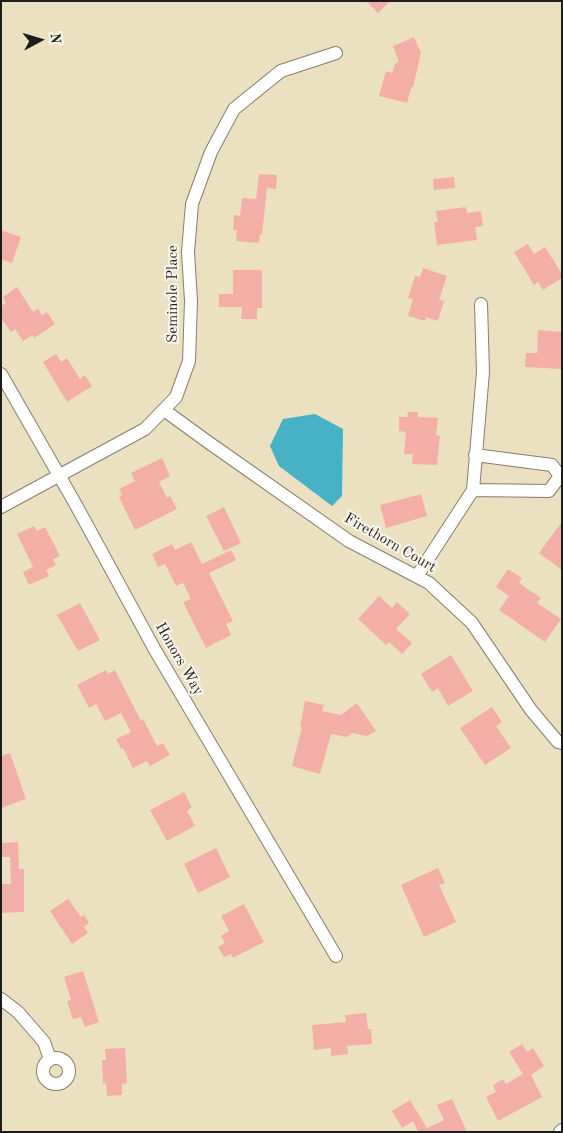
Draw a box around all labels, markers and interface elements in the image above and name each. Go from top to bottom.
north arrow [15,15,65,65]
text: N [47,32,62,44]
street label: Seminole Place [164,245,182,343]
street label: Firethorn Court [341,509,439,577]
street label: Honors Way [151,619,207,699]

